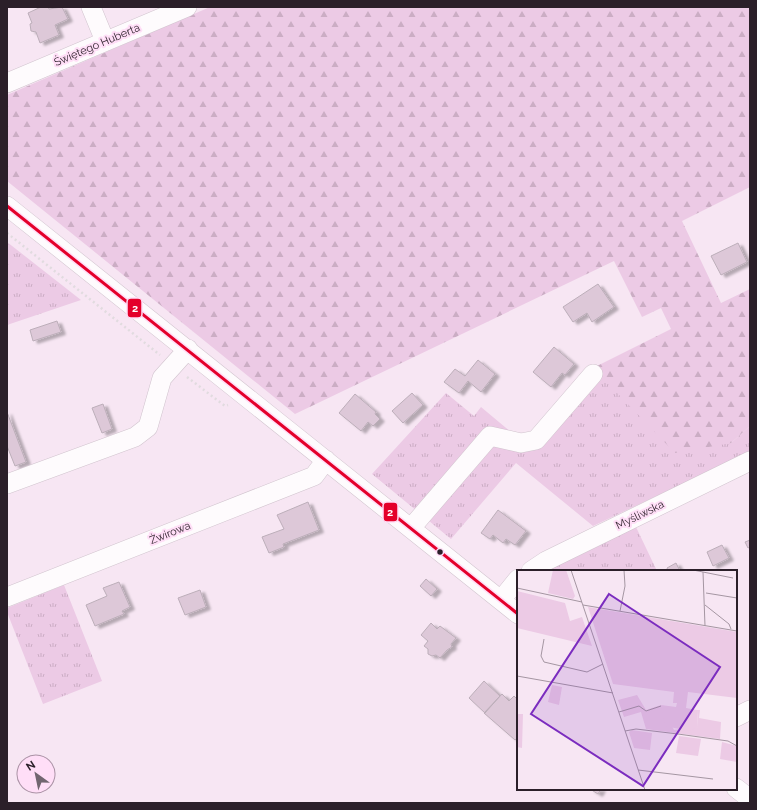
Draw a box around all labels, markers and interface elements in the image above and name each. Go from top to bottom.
street label: Świętego Huberta [52,20,142,69]
line badge: 2 [127,298,142,318]
text: 2 [132,302,138,315]
street label: Myśliwska [614,498,666,532]
line badge: 2 [383,502,398,522]
text: 2 [387,506,393,519]
street label: Żwirowa [148,519,192,547]
unlabelled marker [435,547,445,557]
inset map [517,570,737,790]
north arrow [16,754,56,794]
text: N [24,758,38,774]

